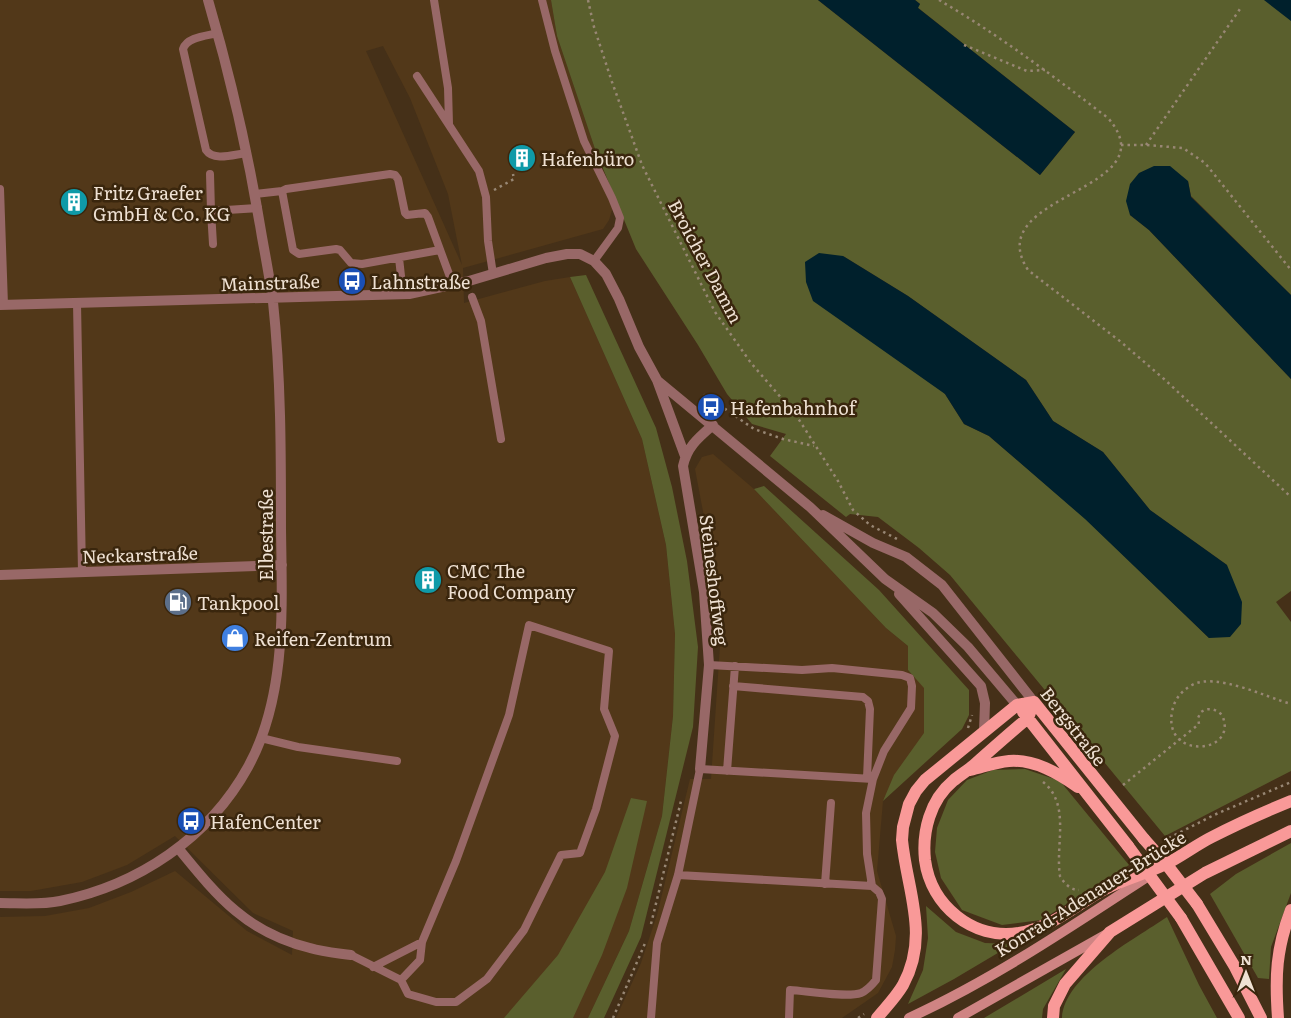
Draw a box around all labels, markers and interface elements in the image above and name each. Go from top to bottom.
building icon: Hafenbüro [507,143,537,173]
place label: Hafenbüro [541,145,634,172]
place label: Fritz Graefer GmbH & Co. KG [93,179,230,227]
building icon: Fritz Graefer GmbH & Co. KG [59,187,89,217]
street label: Broicher Damm [662,194,750,328]
bus stop icon: Lahnstraße [337,266,367,296]
street label: Mainstraße [220,267,320,297]
place label: Lahnstraße [371,268,470,295]
bus stop icon: Hafenbahnhof [696,392,726,422]
place label: Hafenbahnhof [730,394,858,421]
street label: Elbestraße [252,489,279,581]
street label: Steineshoffweg [694,513,737,648]
street label: Neckarstraße [82,538,198,570]
place label: CMC The Food Company [447,557,576,605]
building icon: CMC The Food Company [413,565,443,595]
fuel station icon: Tankpool [163,587,193,617]
place label: Tankpool [197,589,279,616]
shop icon: Reifen-Zentrum [220,623,250,653]
place label: Reifen-Zentrum [254,625,392,652]
street label: Bergstraße [1034,681,1114,771]
bus stop icon: HafenCenter [176,806,206,836]
place label: HafenCenter [210,808,321,835]
street label: Konrad-Adenauer-Brücke [989,823,1191,963]
north arrow [1221,948,1271,998]
text: N [1240,949,1252,969]

